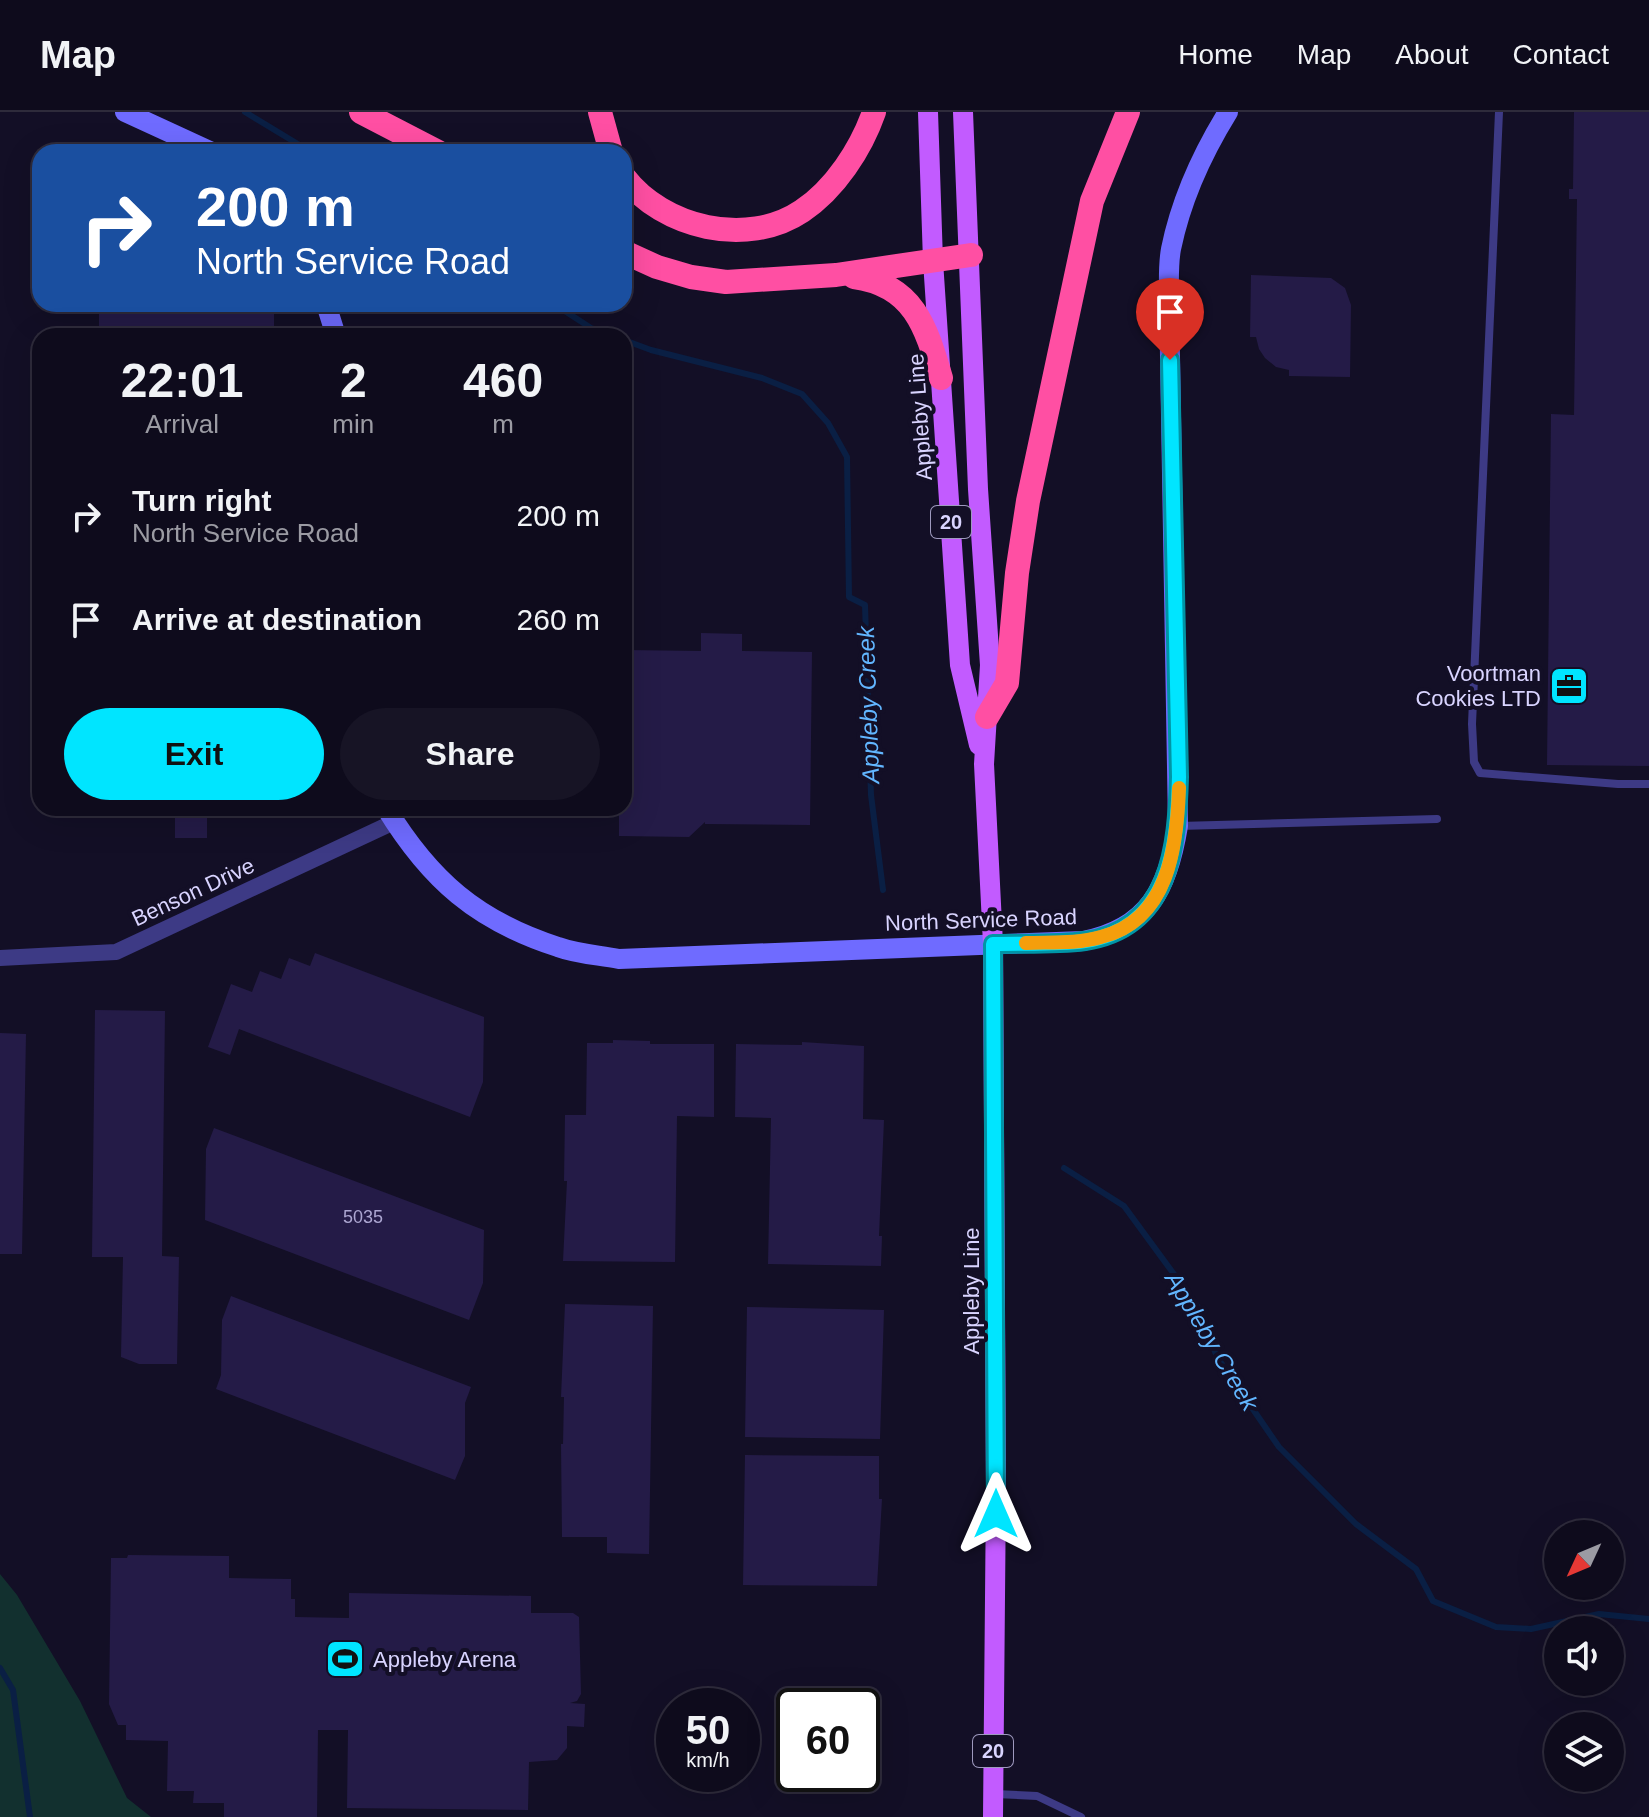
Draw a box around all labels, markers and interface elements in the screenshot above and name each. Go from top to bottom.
text: Map [40,34,116,76]
text: Home [1178,39,1253,70]
text: Map [1297,39,1351,70]
text: About [1395,39,1469,70]
text: Contact [1513,39,1609,70]
text: 200 m [196,175,355,238]
icon: right [64,176,168,280]
text: North Service Road [196,241,510,282]
pin [1136,278,1204,360]
icon: arrive [1148,290,1192,334]
street label: Appleby Line [903,353,937,481]
text: 22:01 [121,354,244,407]
text: 2 [340,354,367,407]
text: 460 [463,354,543,407]
text: Arrival [145,409,219,439]
text: min [332,409,374,439]
text: m [492,409,514,439]
text: Turn right [132,484,271,517]
icon: right [64,494,108,538]
text: 200 m [517,499,600,532]
road number: 20 [931,506,971,538]
text: North Service Road [132,518,359,548]
icon: arrive [64,598,108,642]
text: Arrive at destination [132,603,422,636]
text: 260 m [517,603,600,636]
water label: Appleby Creek [852,624,884,786]
place label: Voortman Cookies LTD [1415,661,1541,711]
office icon: Voortman Cookies LTD [1548,665,1590,707]
button: Exit [64,708,324,800]
button: Share [340,708,600,800]
street label: Benson Drive [128,853,258,931]
street label: North Service Road [885,904,1077,936]
house number: 5035 [343,1207,383,1227]
street label: Appleby Line [959,1227,984,1355]
water label: Appleby Creek [1159,1265,1265,1417]
position arrow [954,1472,1038,1556]
north arrow [1544,1520,1624,1600]
map controls [1544,1520,1624,1792]
button: sound [1544,1616,1624,1696]
sports icon: Appleby Arena [324,1638,366,1680]
place label: Appleby Arena [373,1647,517,1672]
speed limit sign: 60 [776,1688,880,1792]
text: 50 [686,1708,730,1752]
button: layers [1544,1712,1624,1792]
road number: 20 [973,1735,1013,1767]
text: km/h [686,1749,730,1771]

